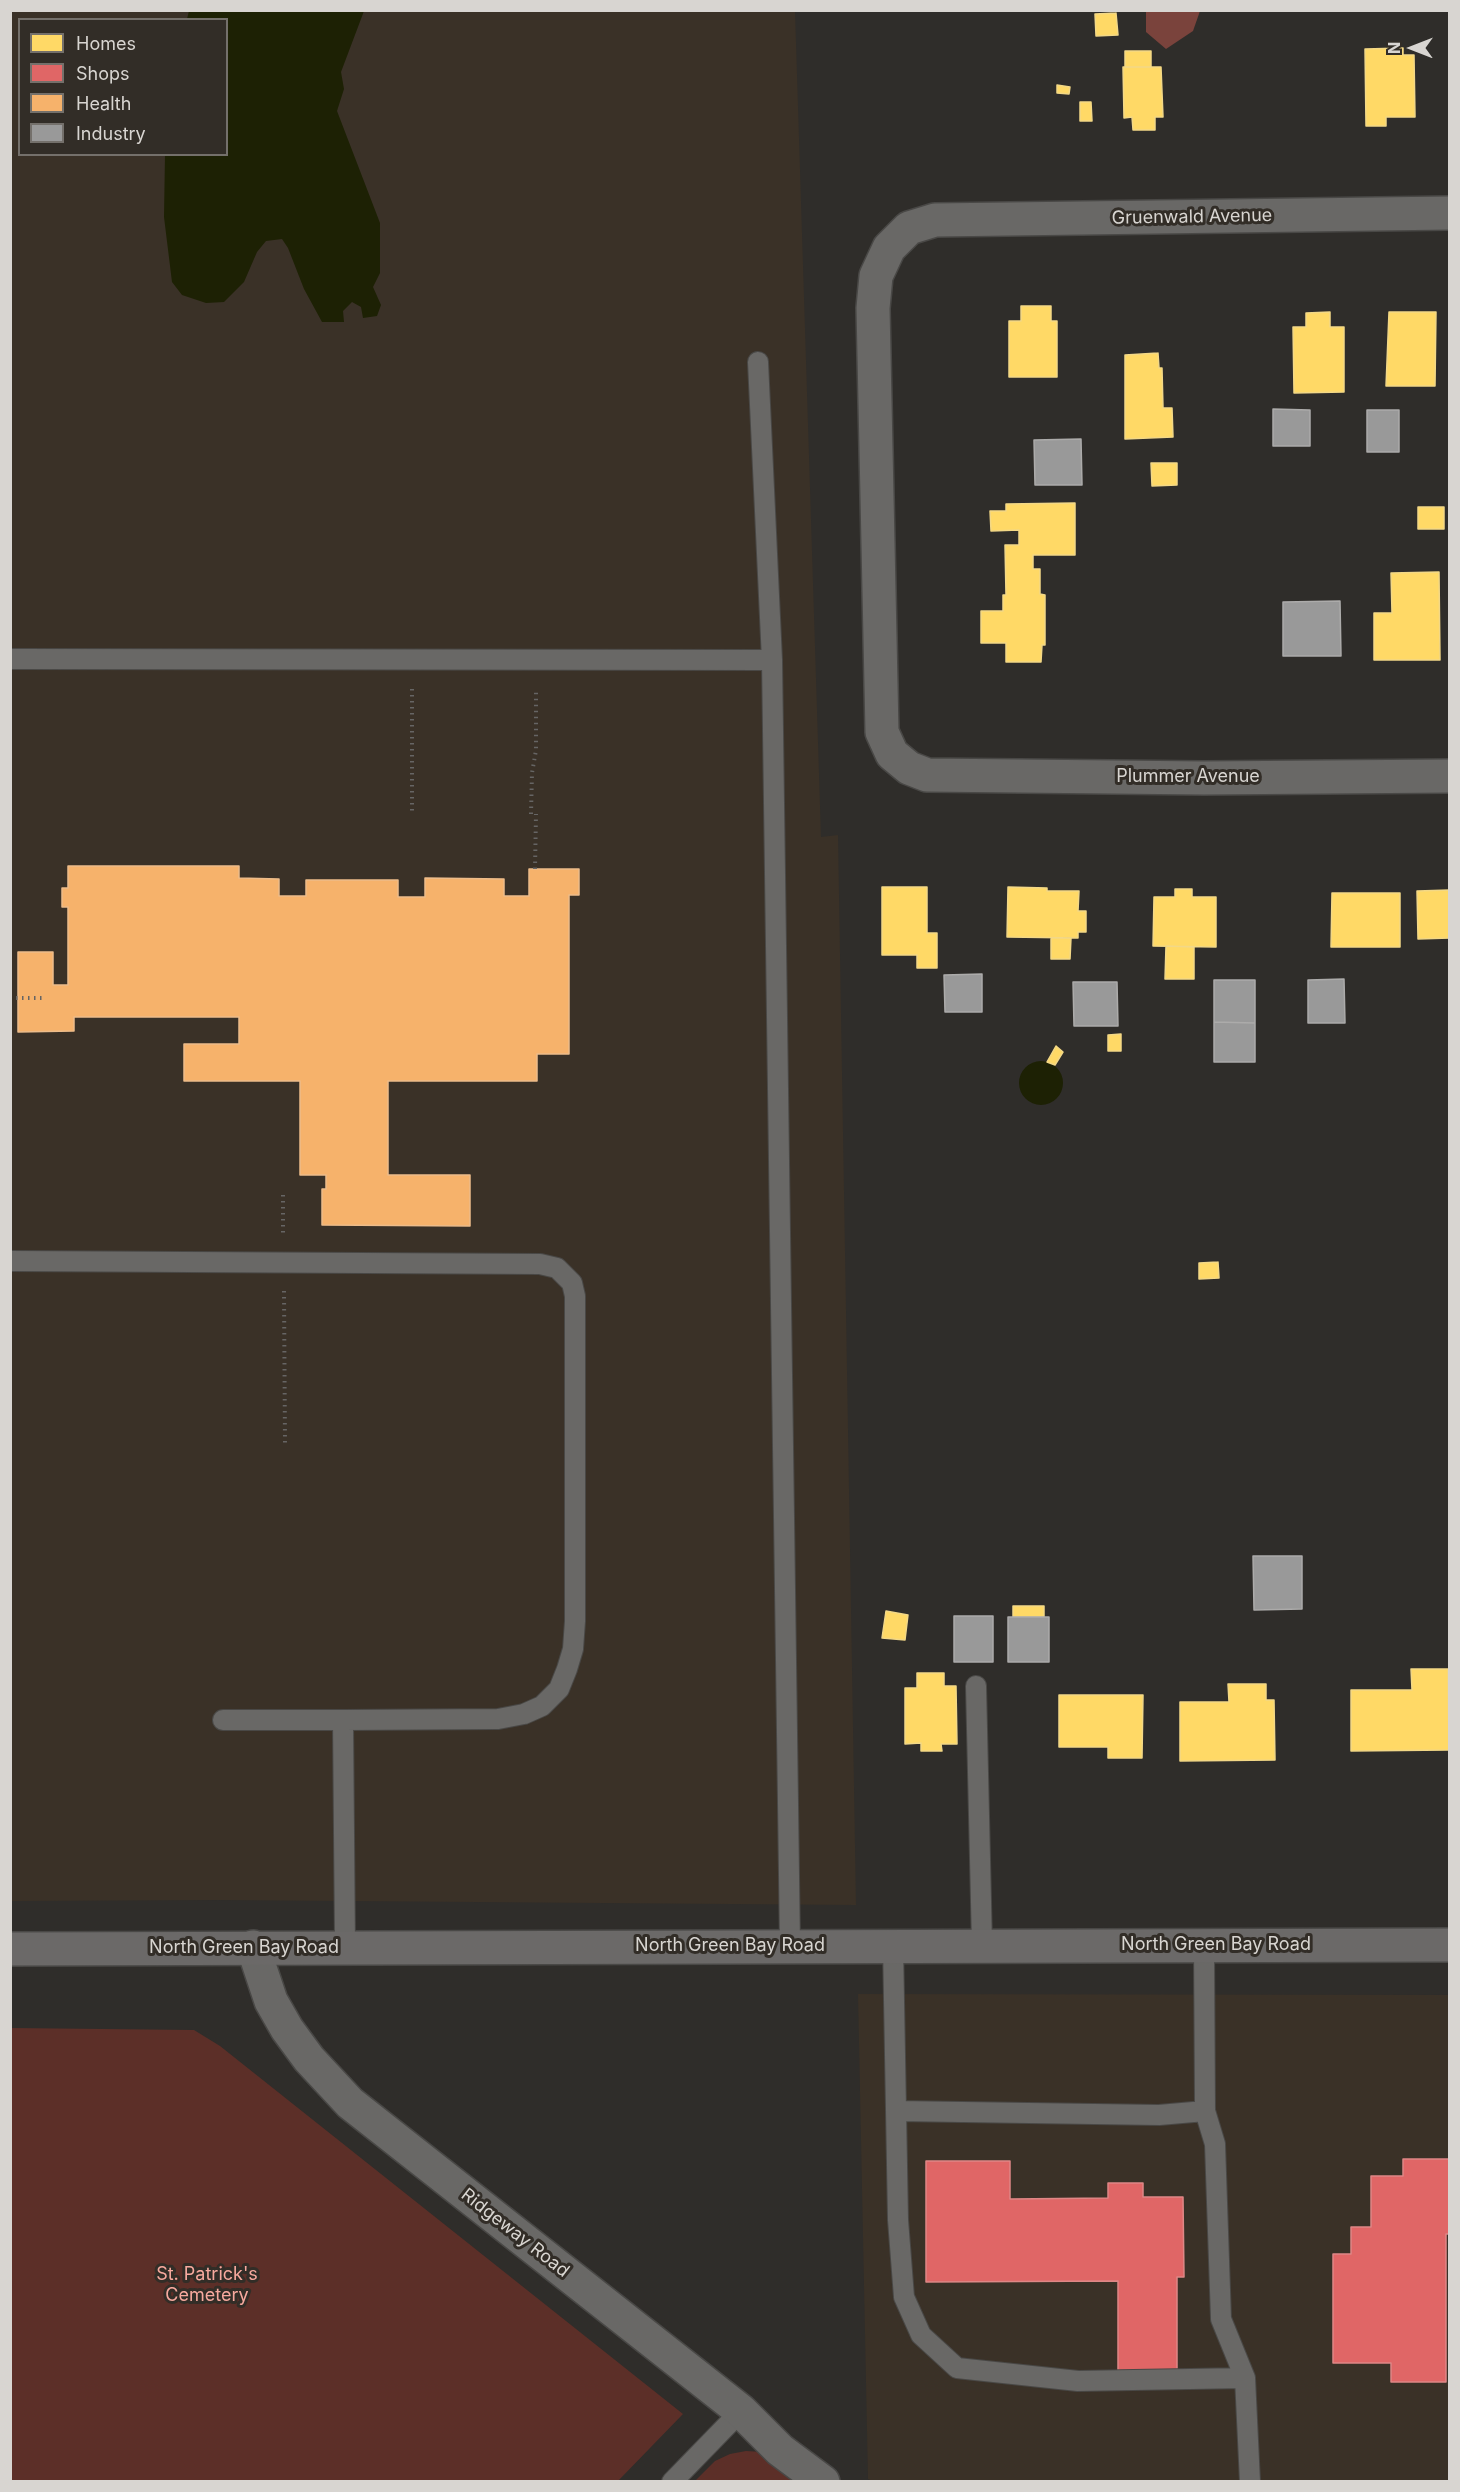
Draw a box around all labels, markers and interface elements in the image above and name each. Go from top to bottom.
legend [18,18,228,156]
north arrow [1382,18,1442,78]
text: Homes [76,33,136,54]
text: N [1384,42,1404,54]
text: Shops [76,63,130,84]
text: Health [76,93,131,114]
text: Industry [76,123,146,144]
street label: Gruenwald Avenue [1112,205,1272,229]
street label: Plummer Avenue [1116,766,1260,788]
street label: North Green Bay Road [1121,1934,1311,1956]
street label: North Green Bay Road [635,1935,825,1957]
street label: North Green Bay Road [149,1937,339,1959]
street label: Ridgeway Road [457,2184,573,2282]
park label: St. Patrick's Cemetery [156,2264,258,2306]

